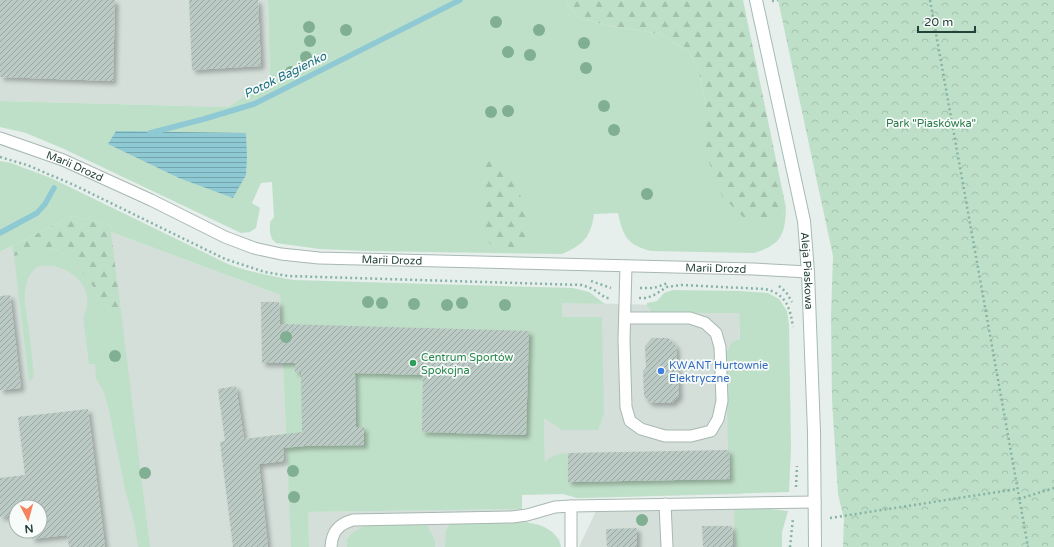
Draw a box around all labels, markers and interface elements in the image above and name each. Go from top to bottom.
scale bar [918,8,975,34]
text: 20 m [924,15,953,29]
water label: Potok Bagienko [241,49,329,101]
park label: Park "Piaskówka" [886,117,976,130]
street label: Marii Drozd [45,148,105,184]
street label: Aleja Piaskowa [798,231,816,310]
street label: Marii Drozd [361,253,423,267]
street label: Marii Drozd [685,261,746,275]
place label: Centrum Sportów Spokojna [421,351,514,377]
marker: Centrum Sportów Spokojna [408,358,418,368]
place label: KWANT Hurtownie Elektryczne [669,359,768,385]
marker: KWANT Hurtownie Elektryczne [656,366,666,376]
north arrow [8,499,48,539]
text: N [24,522,34,535]

